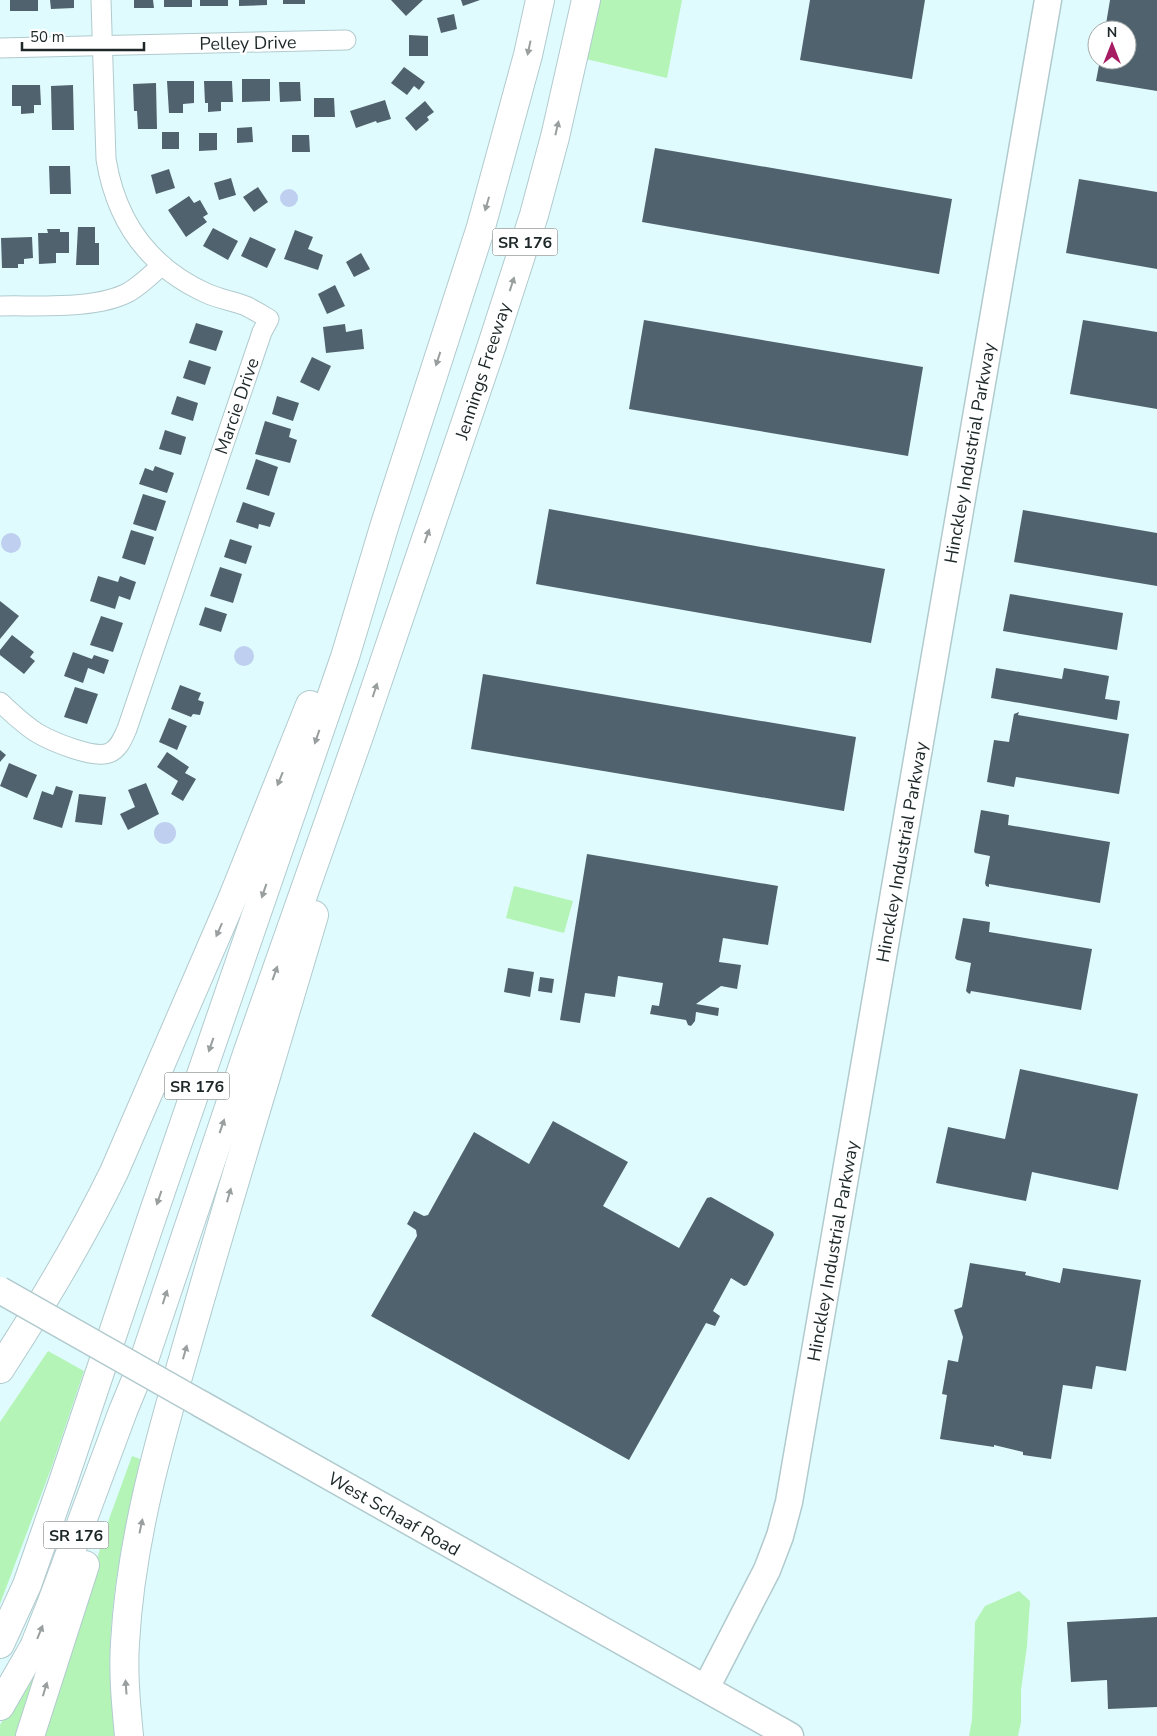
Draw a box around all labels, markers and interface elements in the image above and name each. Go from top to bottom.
scale bar [22,20,145,52]
north arrow [1087,20,1137,70]
text: N [1107,23,1117,42]
text: 50 m [30,27,65,47]
street label: Pelley Drive [199,30,297,56]
one-way arrow [525,40,533,56]
one-way arrow [553,121,561,136]
one-way arrow [482,197,490,212]
road number: SR 176 [492,228,558,256]
one-way arrow [508,276,516,291]
street label: Jennings Freeway [449,299,517,444]
street label: Hinckley Industrial Parkway [939,340,1001,565]
one-way arrow [434,352,441,367]
street label: Marcie Drive [209,354,265,458]
one-way arrow [423,528,431,543]
one-way arrow [371,682,379,697]
one-way arrow [313,730,321,745]
street label: Hinckley Industrial Parkway [871,739,933,964]
one-way arrow [276,772,283,787]
one-way arrow [260,884,268,899]
one-way arrow [214,923,222,937]
one-way arrow [272,965,279,980]
one-way arrow [207,1037,215,1052]
road number: SR 176 [164,1072,230,1100]
one-way arrow [218,1118,226,1133]
street label: Hinckley Industrial Parkway [802,1138,864,1363]
one-way arrow [226,1188,234,1203]
one-way arrow [154,1191,162,1206]
one-way arrow [162,1289,170,1304]
one-way arrow [181,1344,189,1359]
street label: West Schaaf Road [323,1466,465,1562]
one-way arrow [137,1519,145,1534]
road number: SR 176 [44,1522,108,1548]
one-way arrow [36,1625,44,1639]
one-way arrow [121,1679,129,1695]
one-way arrow [41,1682,49,1697]

